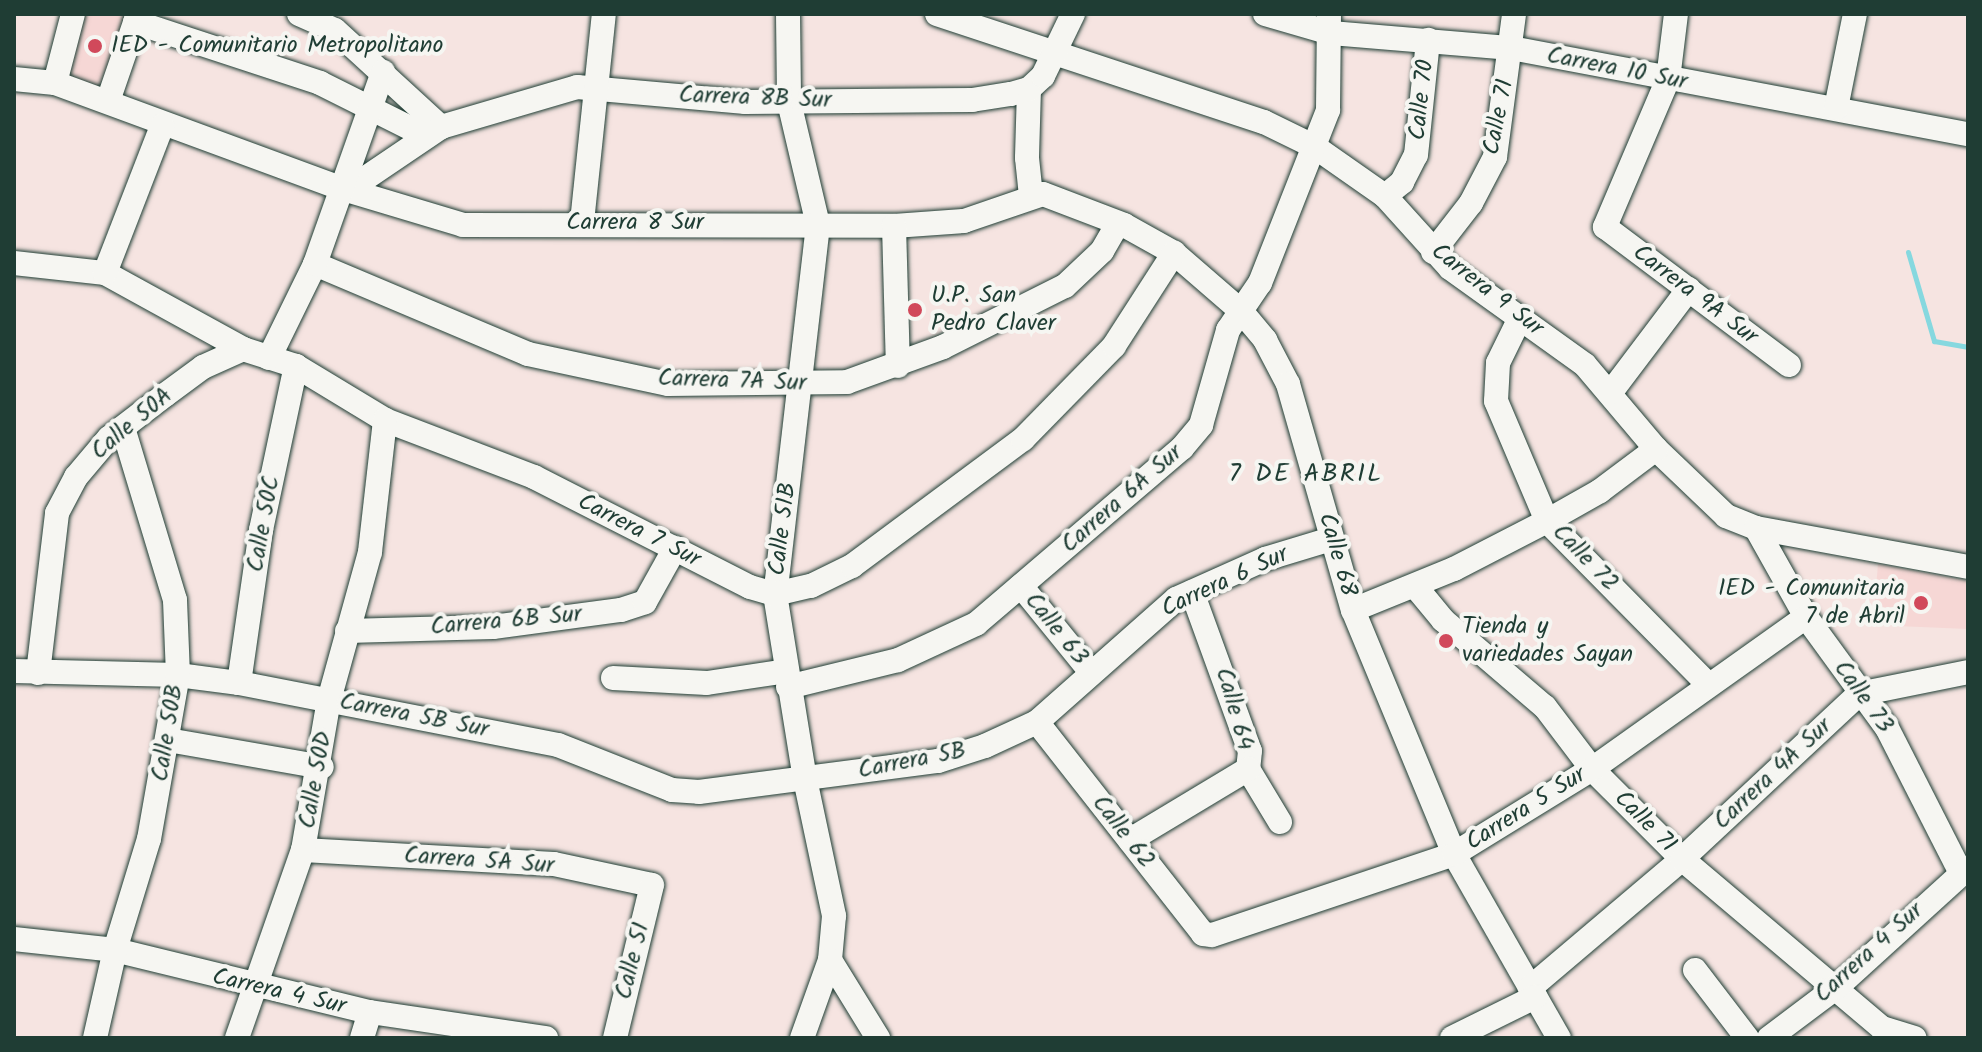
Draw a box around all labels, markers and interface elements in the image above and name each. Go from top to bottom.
place label: IED - Comunitario Metropolitano [111,32,443,60]
marker: IED - Comunitario Metropolitano [86,37,104,55]
street label: Carrera 10 Sur [1544,41,1690,97]
street label: Calle 70 [1403,58,1441,142]
street label: Calle 71 [1478,77,1520,157]
street label: Carrera 8B Sur [678,81,832,115]
street label: Carrera 8 Sur [566,209,704,237]
street label: Carrera 9 Sur [1425,237,1549,343]
street label: Carrera 9A Sur [1627,239,1763,351]
place label: U.P. San Pedro Claver [931,282,1056,338]
marker: U.P. San Pedro Claver [906,301,924,319]
street label: Carrera 7A Sur [657,364,807,398]
street label: Calle 50A [85,382,179,466]
street label: Carrera 6A Sur [1056,439,1188,559]
district label: 7 DE ABRIL [1229,459,1383,491]
street label: Calle 50C [241,474,287,574]
street label: Calle 51B [763,481,803,577]
street label: Carrera 7 Sur [573,488,705,574]
street label: Calle 68 [1311,510,1363,600]
street label: Calle 72 [1546,518,1624,598]
street label: Carrera 6 Sur [1157,540,1293,624]
place label: IED - Comunitaria 7 de Abril [1718,575,1905,631]
street label: Calle 63 [1018,587,1094,671]
marker: IED - Comunitaria 7 de Abril [1912,594,1930,612]
street label: Carrera 6B Sur [429,600,583,642]
place label: Tienda y variedades Sayan [1462,613,1633,669]
marker: Tienda y variedades Sayan [1437,632,1455,650]
street label: Calle 73 [1827,655,1899,739]
street label: Calle 64 [1209,664,1259,754]
street label: Calle 50B [146,682,190,784]
street label: Carrera 5B Sur [337,687,491,745]
street label: Carrera 4A Sur [1708,712,1838,836]
street label: Calle 50D [293,729,339,831]
street label: Carrera 5B [856,736,968,786]
street label: Carrera 5 Sur [1461,761,1591,857]
street label: Calle 71 [1608,785,1682,859]
street label: Calle 62 [1085,790,1161,874]
street label: Carrera 5A Sur [403,841,555,881]
street label: Carrera 4 Sur [1809,897,1929,1009]
street label: Calle 51 [610,920,656,1002]
street label: Carrera 4 Sur [209,963,349,1021]

